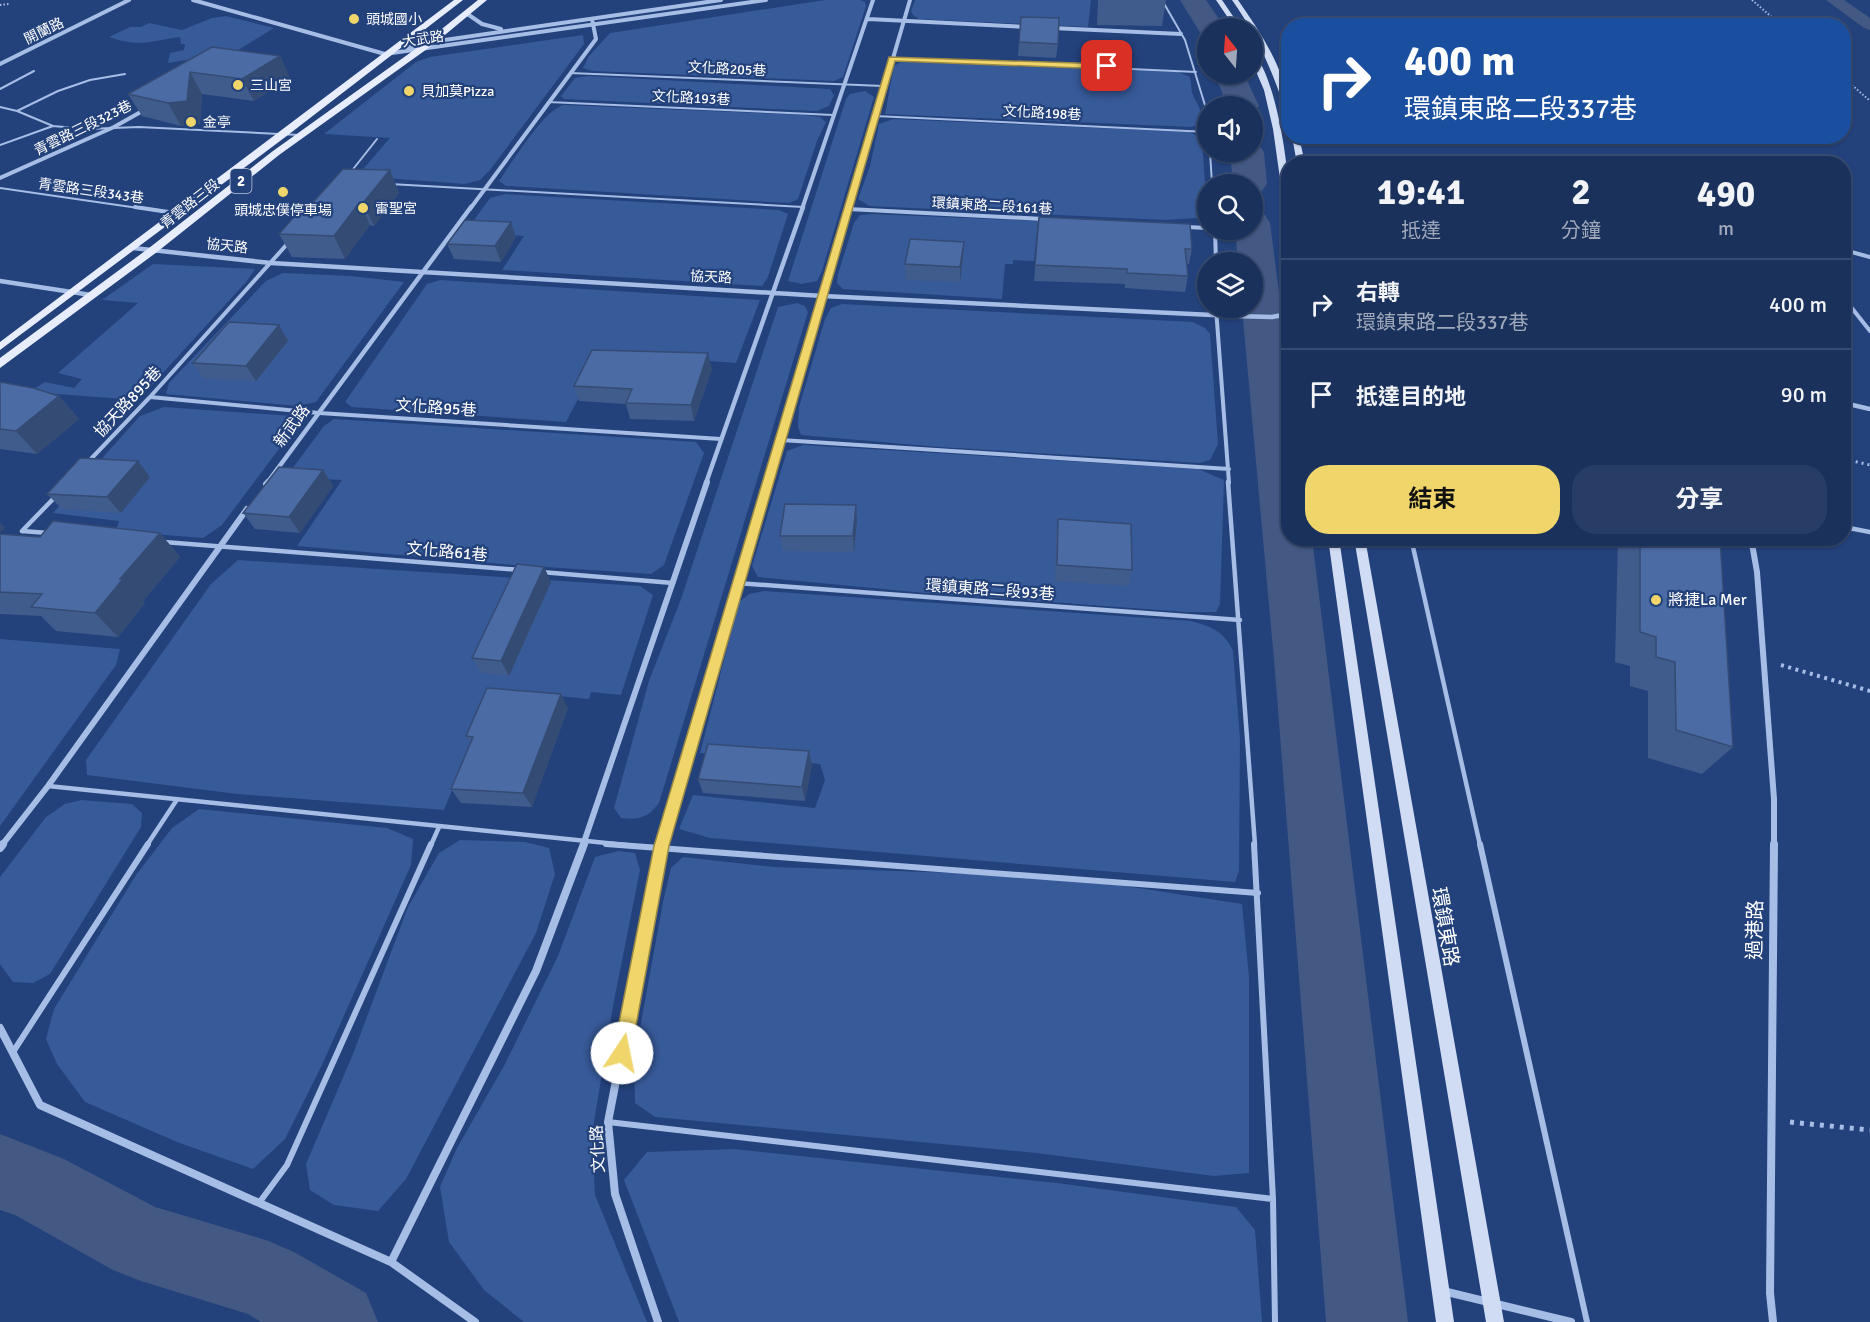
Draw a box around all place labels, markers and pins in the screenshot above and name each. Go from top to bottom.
place label: 頭城國小 [366,11,422,28]
marker: 頭城國小 [347,12,361,26]
pin [1081,40,1132,91]
place label: 三山宮 [250,77,292,94]
marker: 三山宮 [231,78,245,92]
place label: 貝加莫Pizza [421,83,494,100]
marker: 貝加莫Pizza [402,84,416,98]
place label: 金亭 [203,114,231,131]
marker: 金亭 [184,115,198,129]
marker: 頭城忠僕停車場 [276,185,290,199]
place label: 雷聖宮 [375,200,417,217]
marker: 雷聖宮 [356,201,370,215]
place label: 頭城忠僕停車場 [234,202,332,219]
place label: 將捷La Mer [1668,590,1747,610]
marker: 將捷La Mer [1649,593,1663,607]

